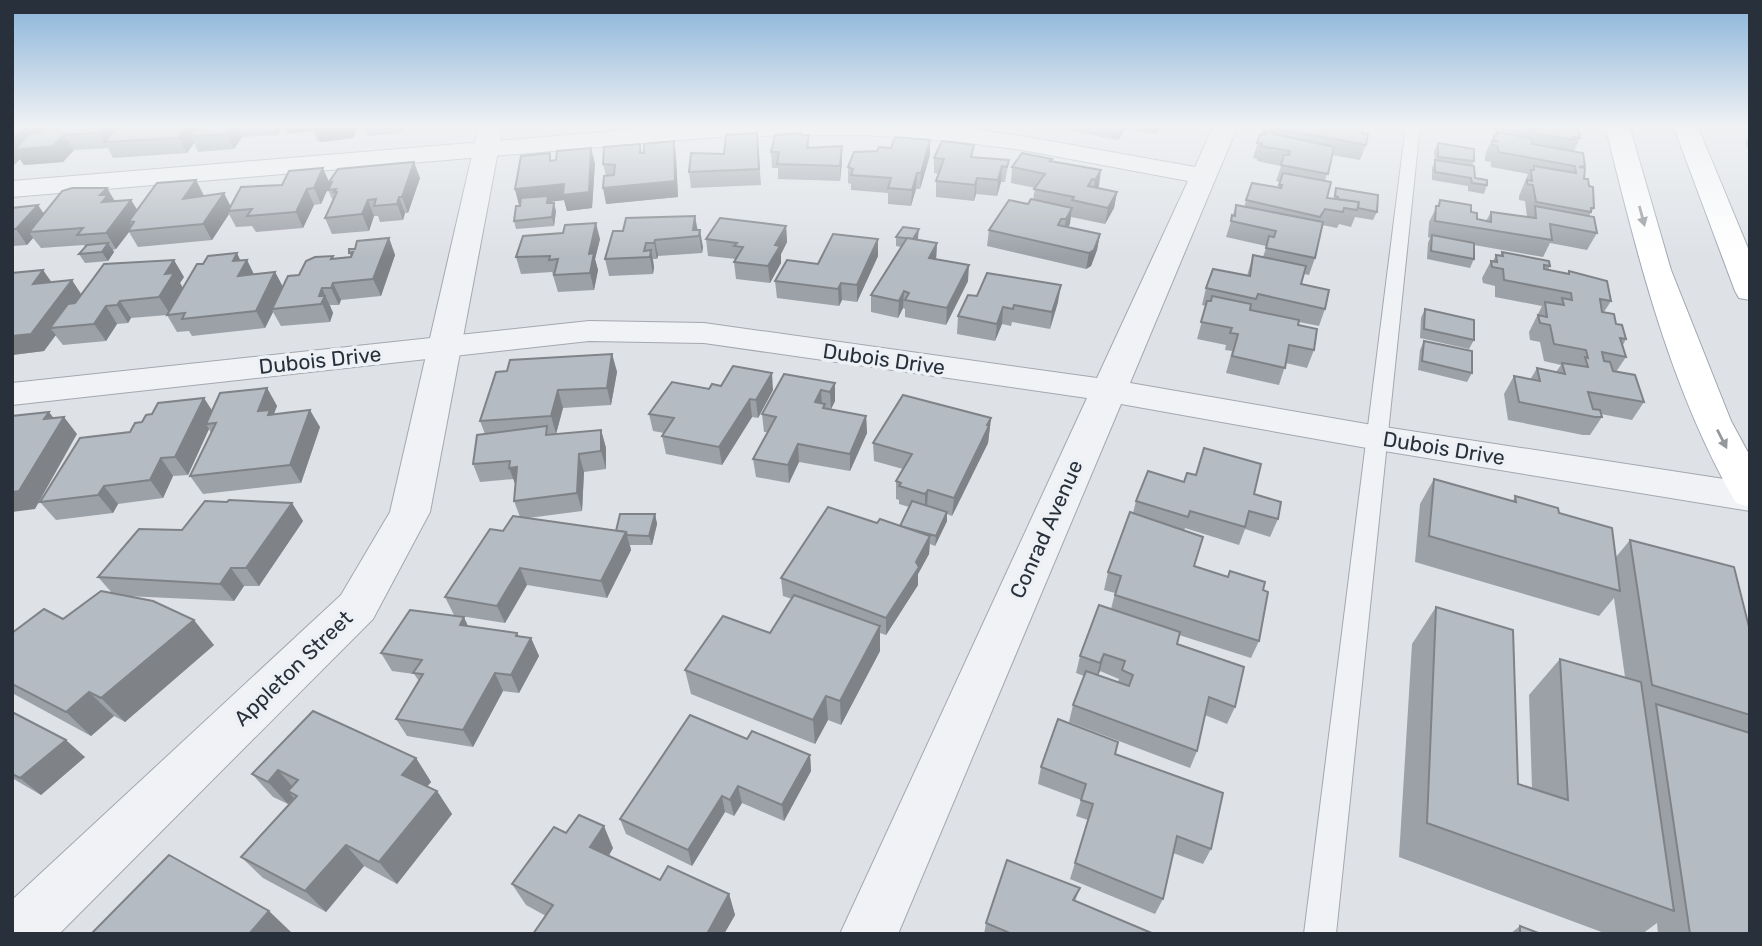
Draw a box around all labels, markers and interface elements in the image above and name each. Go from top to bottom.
one-way arrow [1637,206,1647,227]
street label: Dubois Drive [821,338,947,380]
street label: Dubois Drive [257,341,383,379]
street label: Dubois Drive [1381,426,1507,470]
one-way arrow [1716,429,1728,449]
street label: Conrad Avenue [1004,456,1088,602]
street label: Appleton Street [229,605,357,731]

